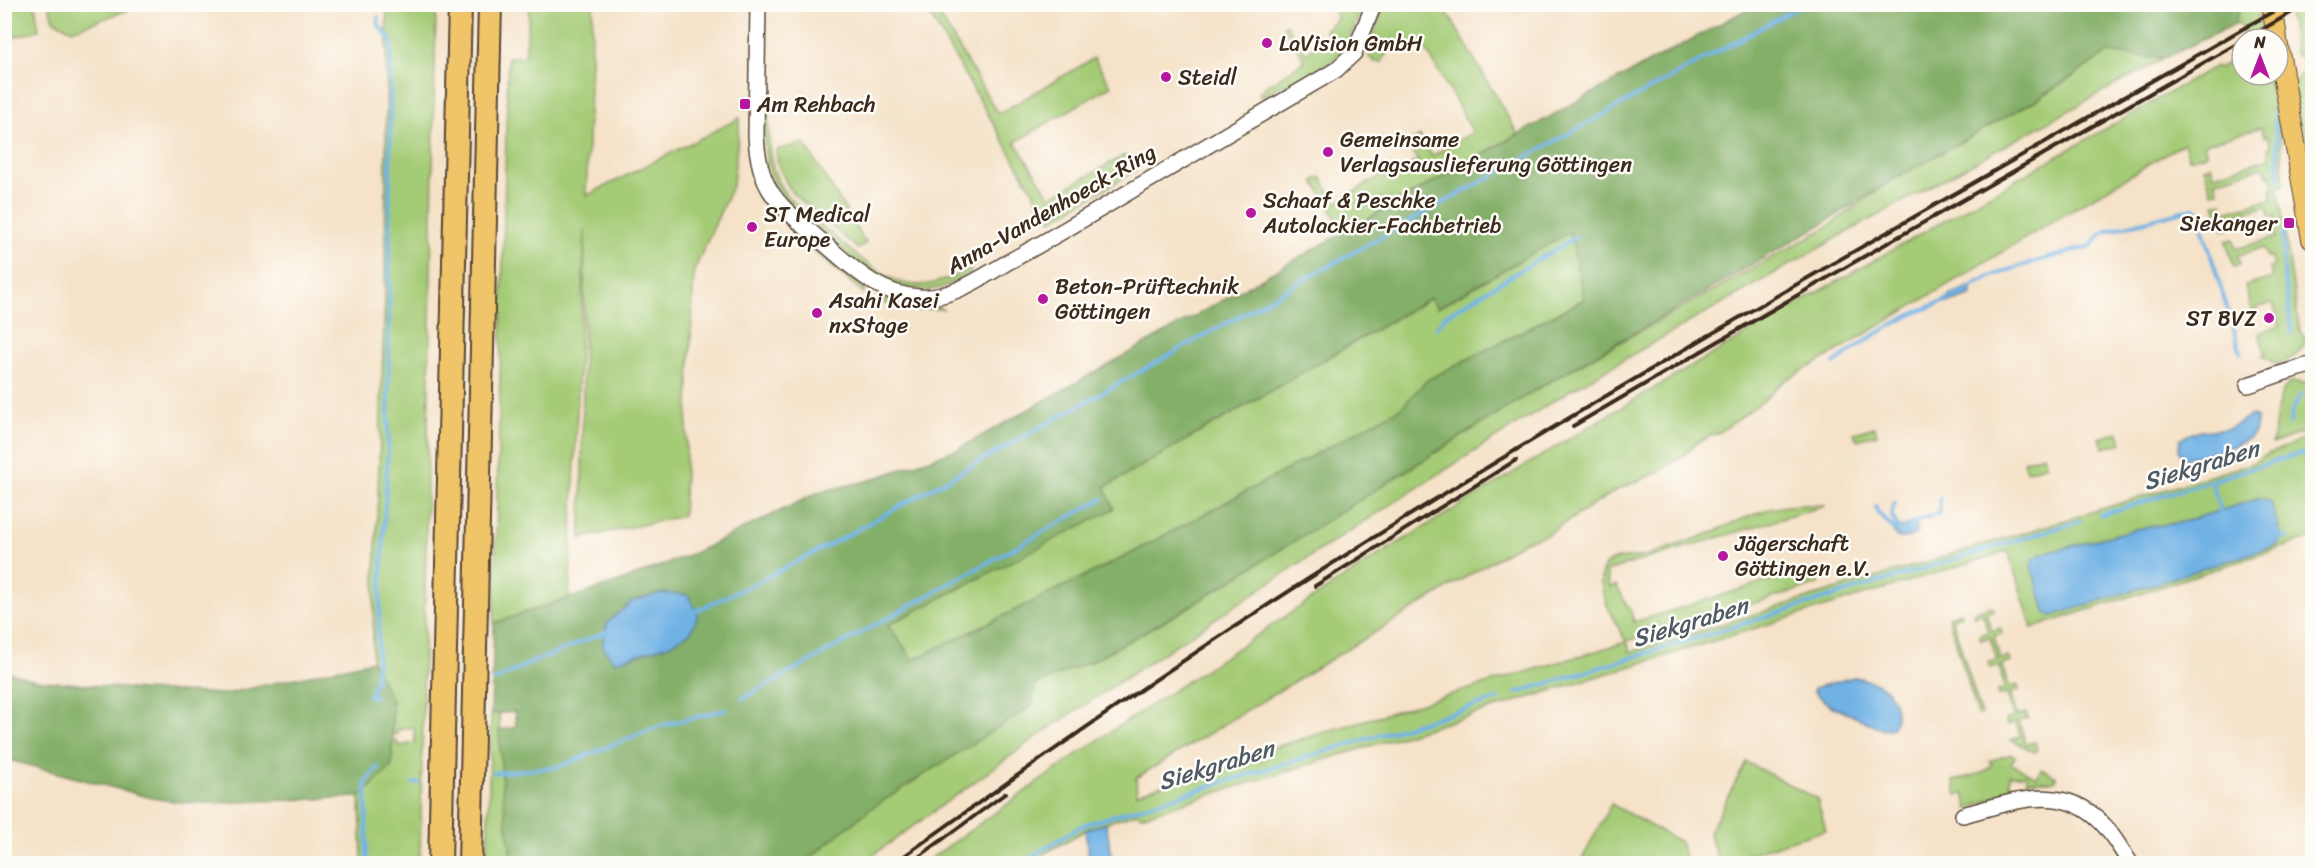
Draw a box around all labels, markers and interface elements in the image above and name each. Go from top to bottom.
place label: LaVision GmbH [1279,24,1423,63]
north arrow [2230,27,2290,87]
text: N [2253,28,2266,57]
marker: LaVision GmbH [1260,36,1274,50]
place label: Steidl [1178,58,1237,97]
marker: Steidl [1159,70,1173,84]
place label: Am Rehbach [756,85,876,124]
marker: Am Rehbach [738,97,752,111]
place label: Gemeinsame Verlagsauslieferung Göttingen [1340,120,1632,184]
street label: Anna-Vandenhoeck-Ring [938,133,1164,286]
marker: Gemeinsame Verlagsauslieferung Göttingen [1321,145,1335,159]
place label: Schaaf & Peschke Autolackier-Fachbetrieb [1262,181,1502,245]
place label: ST Medical Europe [764,195,871,259]
place label: Siekanger [2180,204,2279,243]
marker: Schaaf & Peschke Autolackier-Fachbetrieb [1244,206,1258,220]
marker: Siekanger [2282,216,2296,230]
marker: ST Medical Europe [745,220,759,234]
place label: Beton-Prüftechnik Göttingen [1055,267,1239,331]
place label: Asahi Kasei nxStage [828,281,940,345]
marker: Beton-Prüftechnik Göttingen [1036,292,1050,306]
place label: ST BVZ [2186,299,2257,338]
marker: Asahi Kasei nxStage [810,306,824,320]
marker: ST BVZ [2262,311,2276,325]
water label: Siekgraben [2138,427,2267,503]
place label: Jägerschaft Göttingen e.V. [1734,524,1871,588]
marker: Jägerschaft Göttingen e.V. [1716,549,1730,563]
water label: Siekgraben [1627,584,1756,660]
water label: Siekgraben [1153,727,1282,803]

